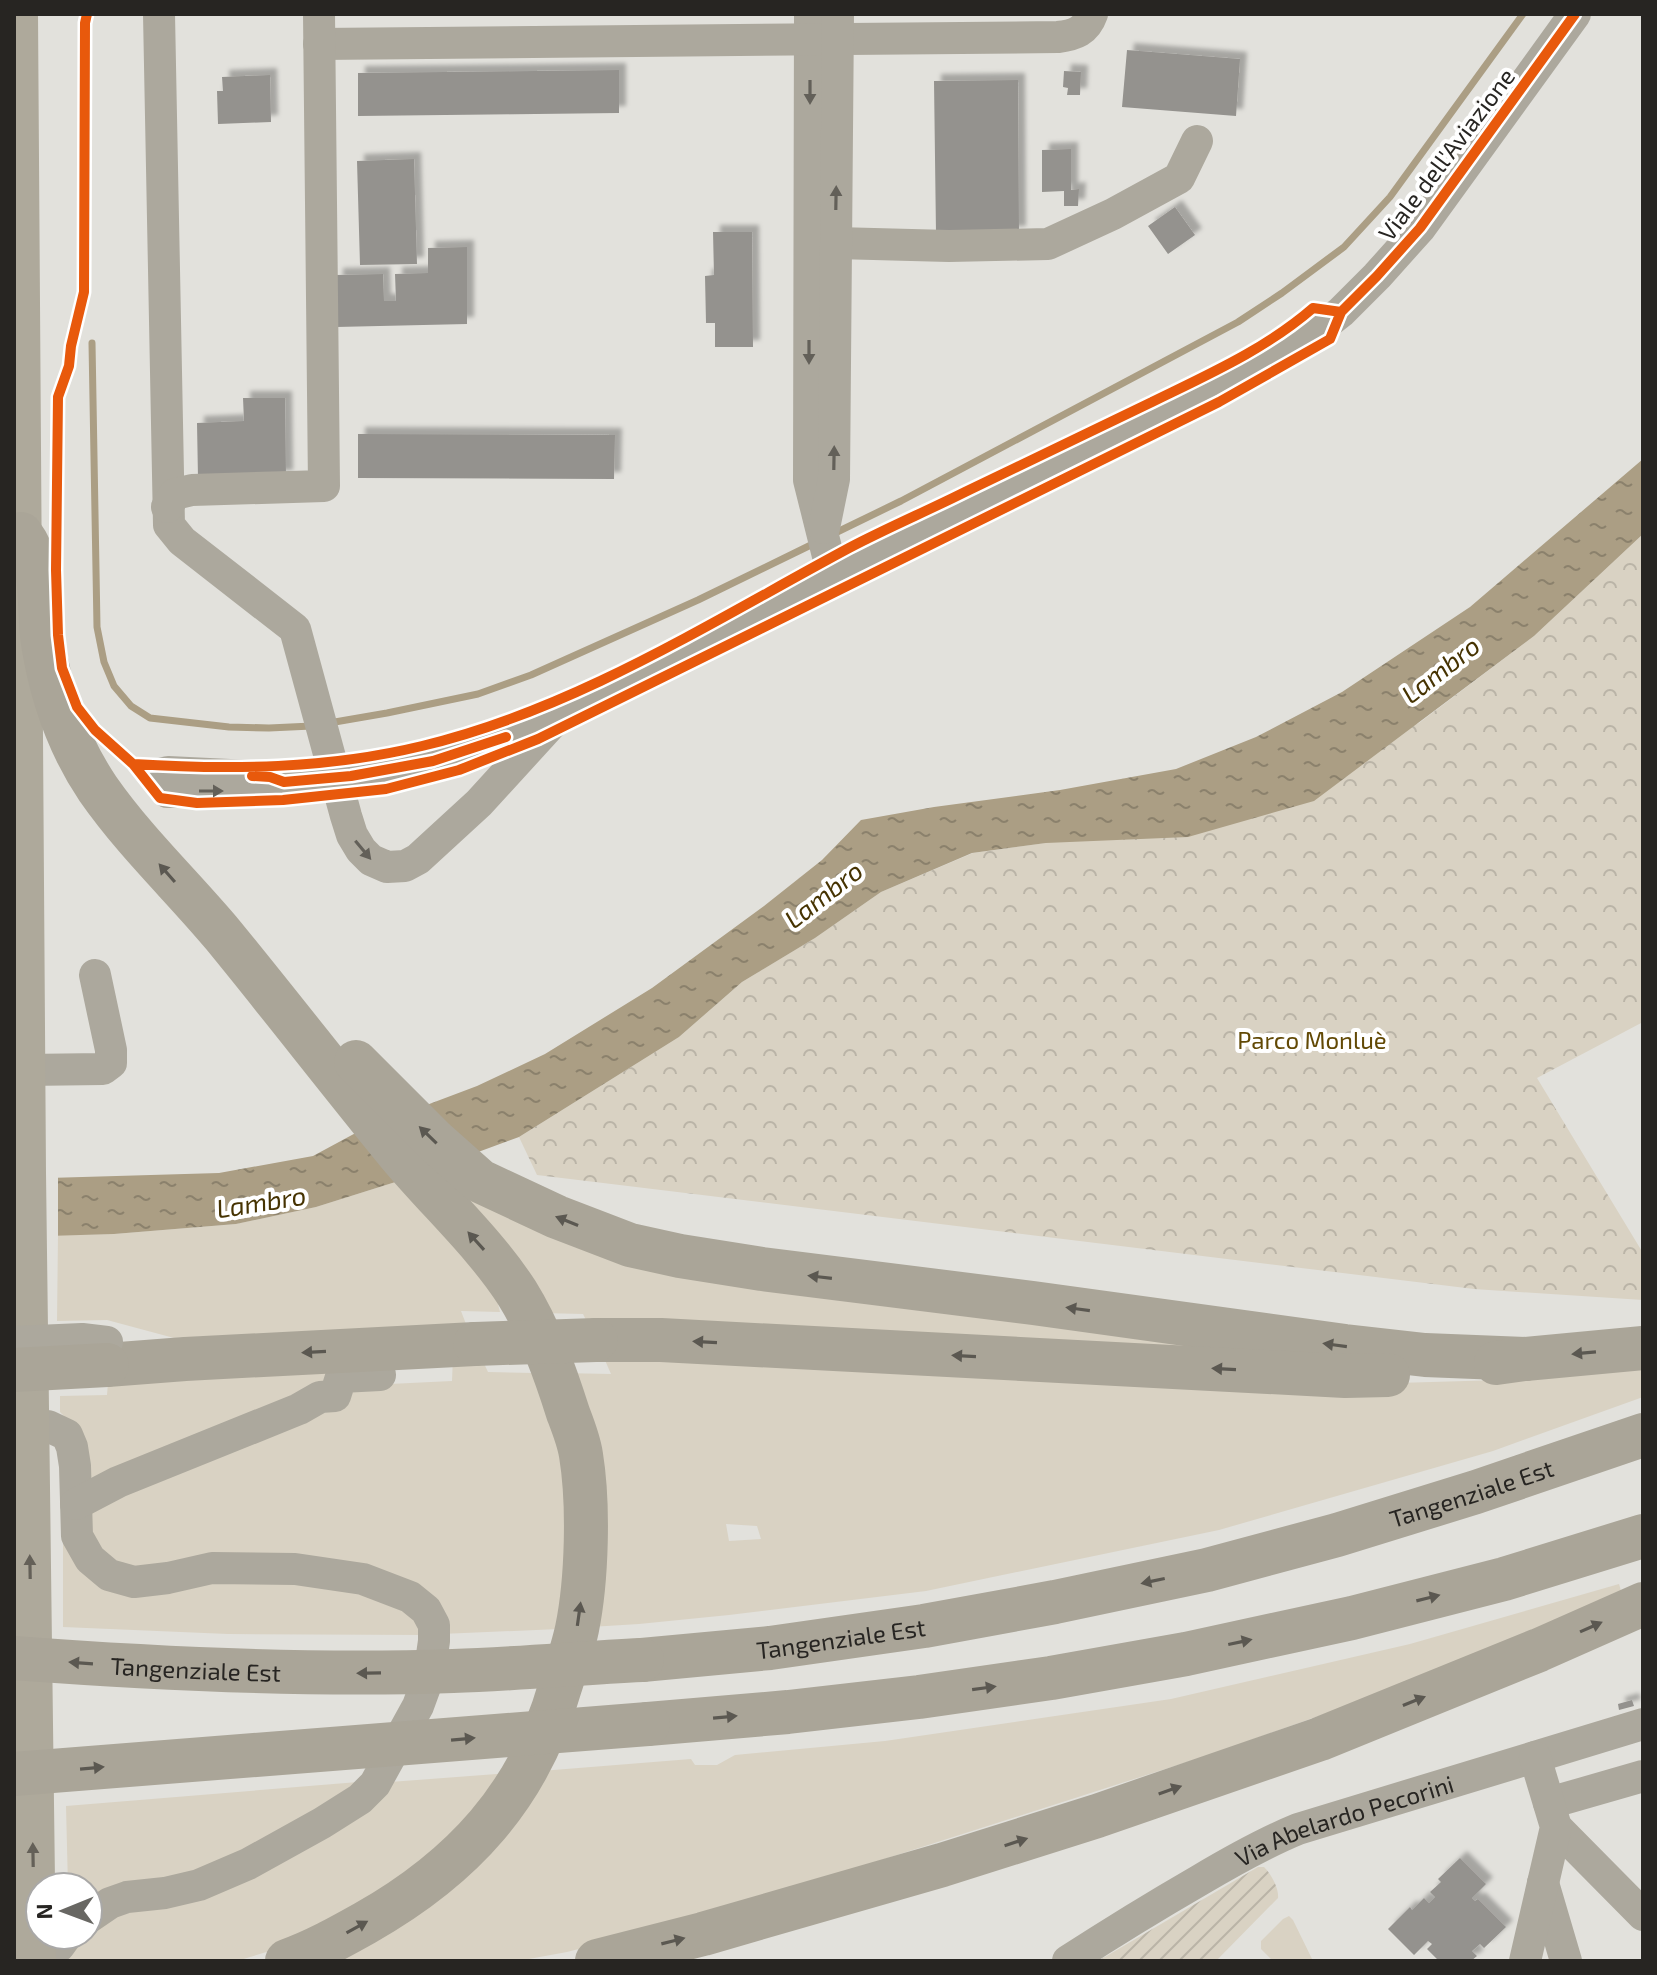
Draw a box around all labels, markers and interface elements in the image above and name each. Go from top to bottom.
street label: Viale dell'Aviazione [1372,62,1520,246]
one-way arrow [804,80,816,105]
one-way arrow [830,185,843,210]
one-way arrow [803,340,815,365]
one-way arrow [828,445,840,470]
water label: Lambro [1395,629,1485,709]
one-way arrow [199,785,224,797]
one-way arrow [355,839,372,860]
water label: Lambro [778,854,868,934]
one-way arrow [159,864,176,884]
park label: Parco Monluè [1237,1025,1387,1054]
one-way arrow [419,1126,438,1144]
water label: Lambro [214,1179,308,1223]
one-way arrow [555,1214,579,1227]
one-way arrow [468,1232,486,1251]
one-way arrow [807,1270,832,1283]
one-way arrow [1065,1302,1090,1315]
one-way arrow [692,1336,717,1349]
one-way arrow [1322,1338,1347,1351]
one-way arrow [300,1346,326,1359]
one-way arrow [1571,1347,1596,1360]
one-way arrow [951,1349,976,1362]
one-way arrow [1211,1363,1236,1376]
street label: Tangenziale Est [1386,1452,1557,1532]
one-way arrow [23,1554,36,1579]
one-way arrow [1140,1576,1165,1588]
one-way arrow [1416,1592,1441,1604]
one-way arrow [573,1601,586,1626]
street label: Tangenziale Est [755,1611,927,1664]
one-way arrow [1579,1621,1603,1634]
one-way arrow [1227,1635,1252,1648]
street label: Tangenziale Est [110,1650,281,1686]
one-way arrow [68,1656,93,1669]
one-way arrow [356,1666,381,1679]
one-way arrow [972,1681,997,1694]
one-way arrow [1402,1694,1426,1707]
one-way arrow [713,1710,738,1723]
one-way arrow [451,1732,476,1745]
one-way arrow [80,1761,105,1774]
street label: Via Abelardo Pecorini [1230,1768,1457,1872]
one-way arrow [1159,1784,1183,1796]
one-way arrow [1005,1835,1029,1847]
one-way arrow [27,1842,39,1867]
north arrow [24,1871,104,1951]
text: N [30,1903,56,1920]
one-way arrow [346,1920,368,1934]
one-way arrow [660,1935,685,1947]

